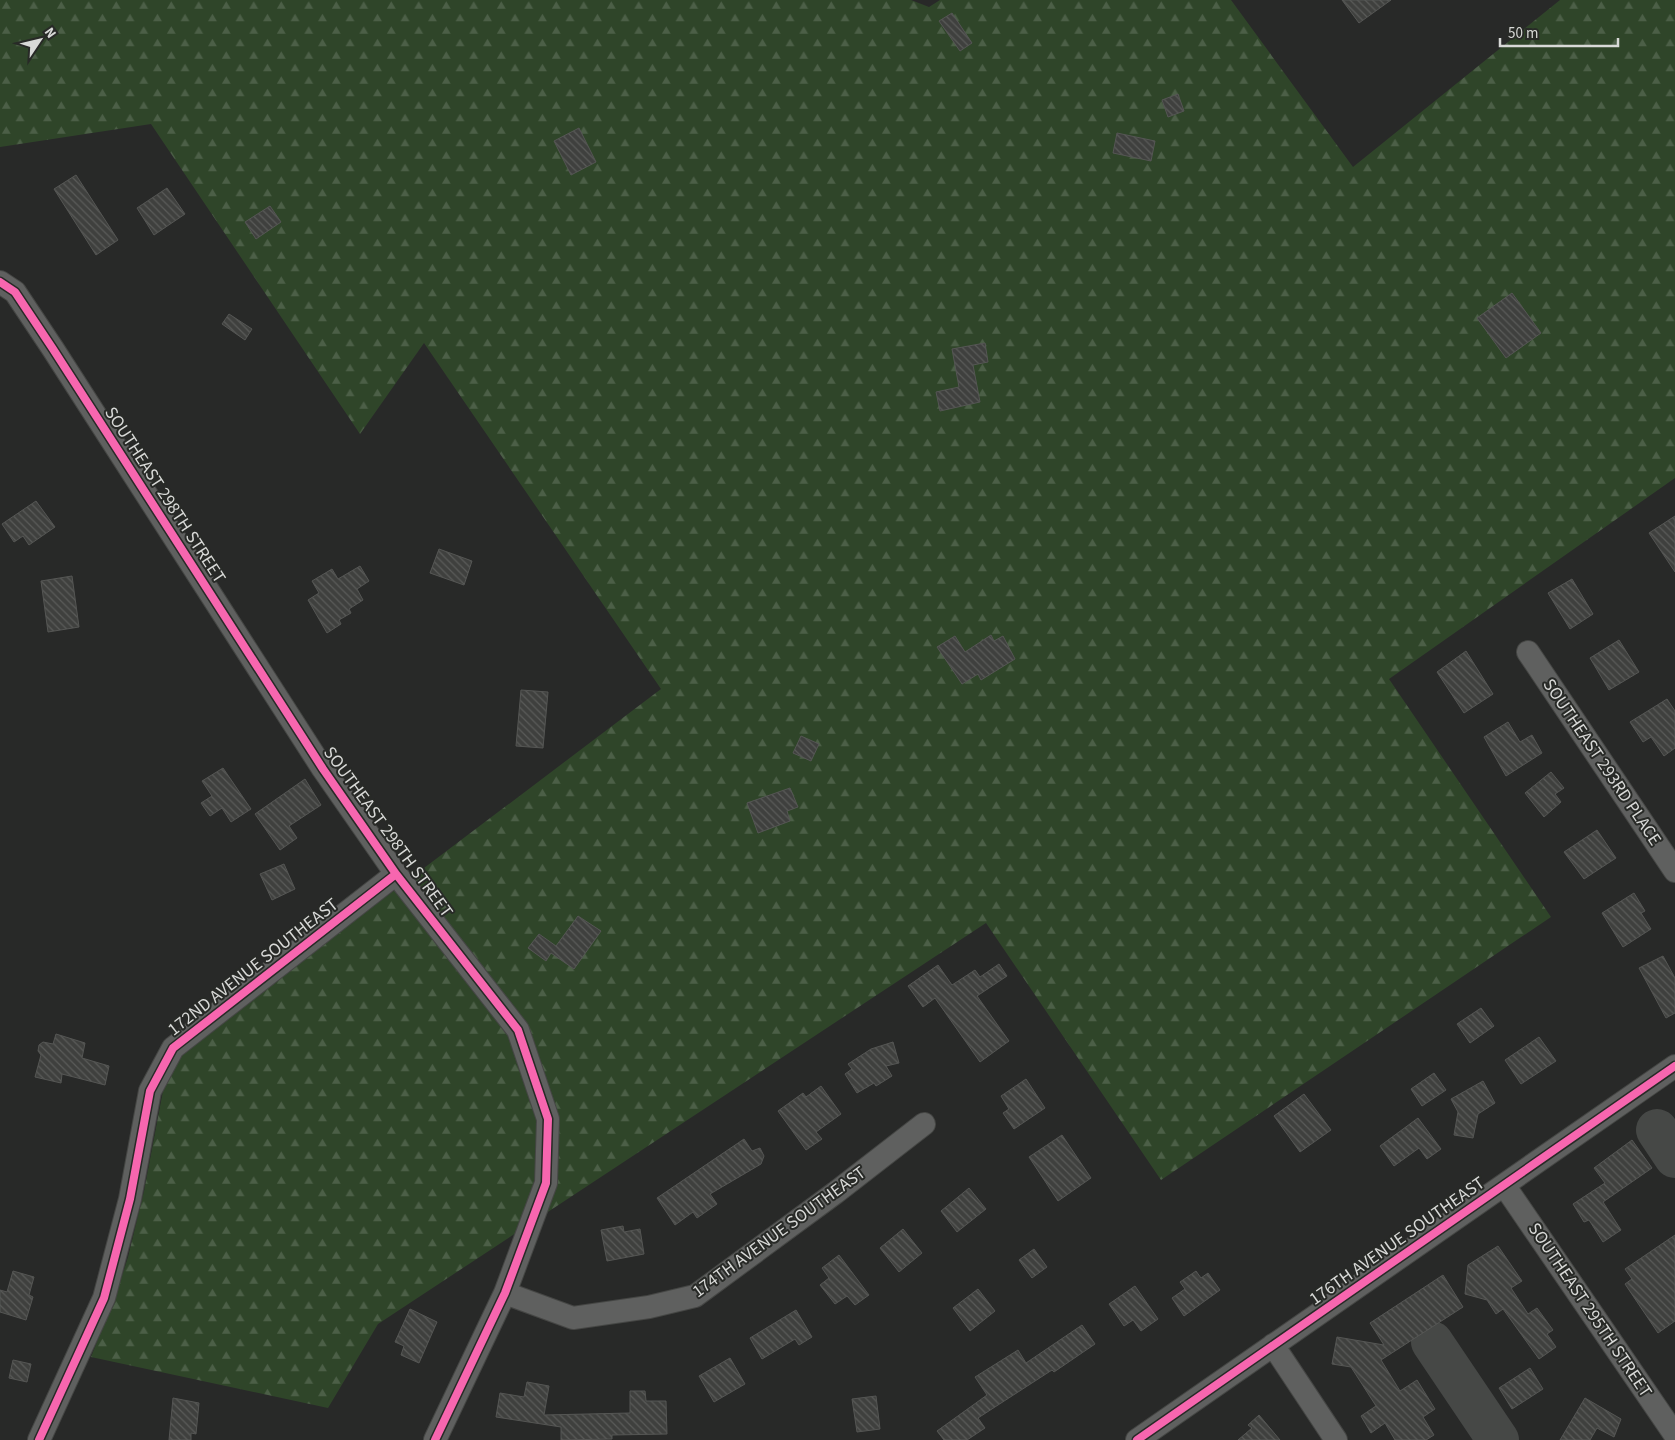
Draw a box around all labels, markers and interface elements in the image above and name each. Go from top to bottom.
north arrow [15,15,65,65]
scale bar [1500,15,1618,47]
text: 50 m [1508,23,1538,44]
text: N [39,24,61,43]
street label: SOUTHEAST 298TH STREET [98,402,232,588]
street label: SOUTHEAST 293RD PLACE [1537,674,1667,850]
street label: SOUTHEAST 298TH STREET [317,741,459,923]
street label: 172ND AVENUE SOUTHEAST [162,892,344,1042]
street label: 174TH AVENUE SOUTHEAST [687,1160,871,1304]
street label: 176TH AVENUE SOUTHEAST [1304,1171,1490,1311]
street label: SOUTHEAST 295TH STREET [1522,1218,1658,1403]

